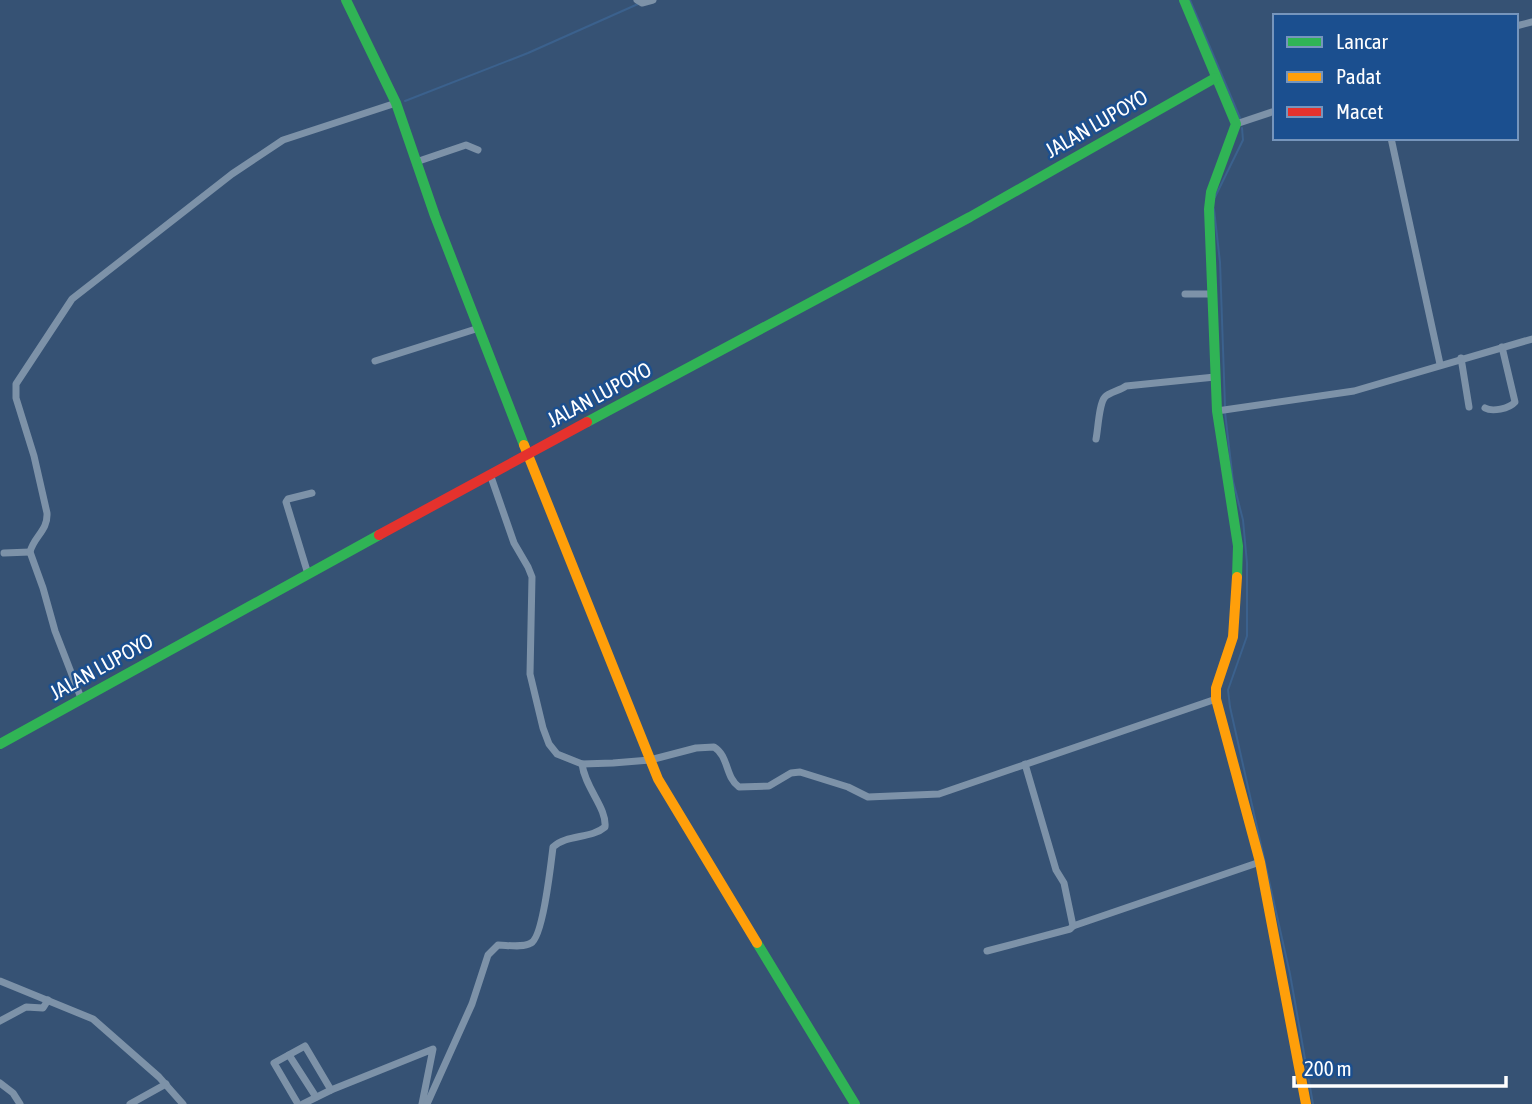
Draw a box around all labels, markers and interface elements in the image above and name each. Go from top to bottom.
legend [1273,14,1518,140]
text: Lancar [1336,29,1389,53]
text: Padat [1336,64,1381,88]
street label: JALAN LUPOYO [1041,84,1151,162]
text: Macet [1336,99,1383,123]
street label: JALAN LUPOYO [543,357,655,431]
street label: JALAN LUPOYO [45,628,157,704]
scale bar [1294,1044,1506,1088]
text: 200 m [1304,1056,1352,1080]

